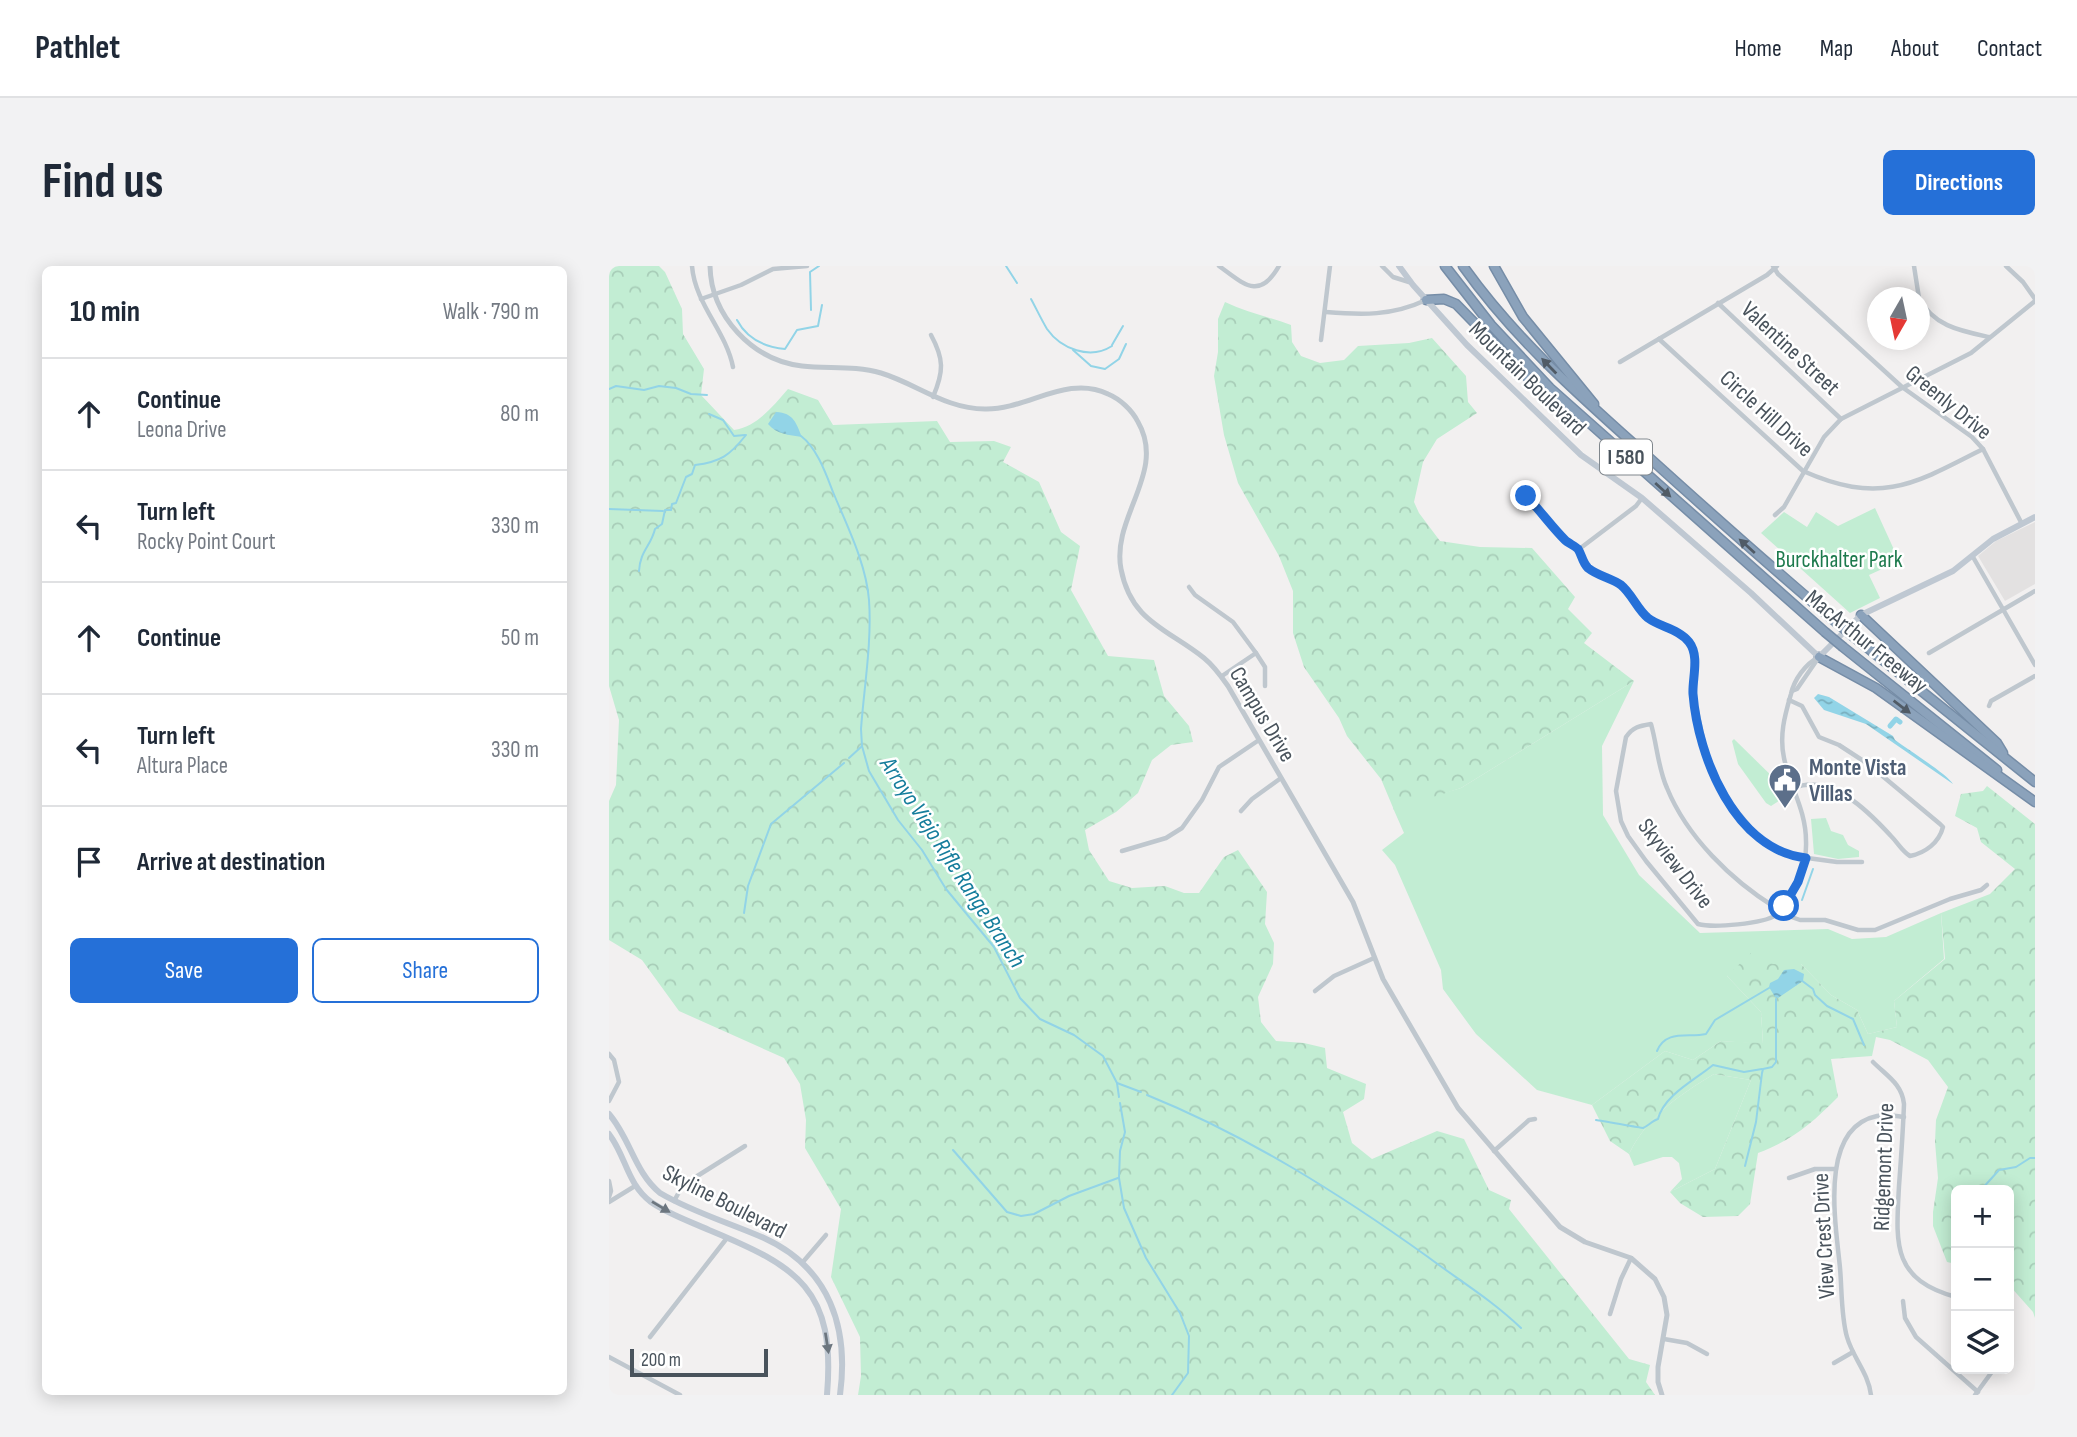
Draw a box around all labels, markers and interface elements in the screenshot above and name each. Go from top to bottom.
text: Pathlet [35,28,120,68]
text: Home [1734,34,1782,63]
text: Map [1820,34,1853,63]
text: About [1891,34,1939,63]
text: Contact [1977,34,2042,63]
button: Directions [1883,150,2035,215]
text: Find us [42,153,164,212]
north arrow [1867,287,1930,350]
text: 10 min [70,294,140,330]
street label: Valentine Street [1735,296,1845,401]
text: Walk · 790 m [443,298,539,326]
street label: Mountain Boulevard [1463,316,1592,442]
one-way arrow [1541,359,1558,375]
street label: Greenly Drive [1900,359,1997,446]
street label: Circle Hill Drive [1714,364,1819,463]
text: Continue [137,385,221,416]
icon: ahead [70,395,108,433]
text: 80 m [500,400,539,428]
text: Leona Drive [137,416,227,444]
road number: I 580 [1600,440,1652,474]
route end [1510,480,1541,511]
one-way arrow [1654,482,1672,498]
text: Turn left [137,497,215,528]
icon: left [70,507,108,545]
text: 330 m [491,512,539,540]
text: Rocky Point Court [137,528,276,556]
one-way arrow [1738,538,1756,554]
park label: Burckhalter Park [1775,546,1903,574]
street label: MacArthur Freeway [1800,584,1933,700]
icon: ahead [70,619,108,657]
text: Continue [137,623,221,654]
text: 50 m [501,624,539,652]
street label: Campus Drive [1223,662,1301,767]
one-way arrow [1893,699,1911,713]
text: Turn left [137,721,215,752]
icon: left [70,731,108,769]
text: 330 m [491,736,539,764]
water label: Arroyo Viejo Rifle Range Branch [873,751,1032,973]
text: Altura Place [137,752,228,780]
place label: Monte Vista Villas [1809,754,1907,808]
public building icon: Monte Vista Villas [1766,761,1804,810]
street label: Skyview Drive [1631,813,1719,914]
icon: arrive [70,843,108,881]
text: Arrive at destination [137,847,325,878]
route start [1768,890,1799,921]
button: Save [70,938,298,1003]
button: Share [312,938,539,1003]
street label: Ridgemont Drive [1868,1103,1900,1231]
street label: Skyline Boulevard [658,1159,791,1245]
street label: View Crest Drive [1807,1172,1841,1300]
map controls [1951,1185,2014,1374]
button: + [1951,1185,2014,1248]
one-way arrow [652,1201,671,1214]
button: − [1951,1248,2014,1311]
button: layers [1951,1311,2014,1374]
one-way arrow [822,1332,833,1354]
scale bar [630,1346,768,1378]
text: 200 m [641,1349,681,1372]

